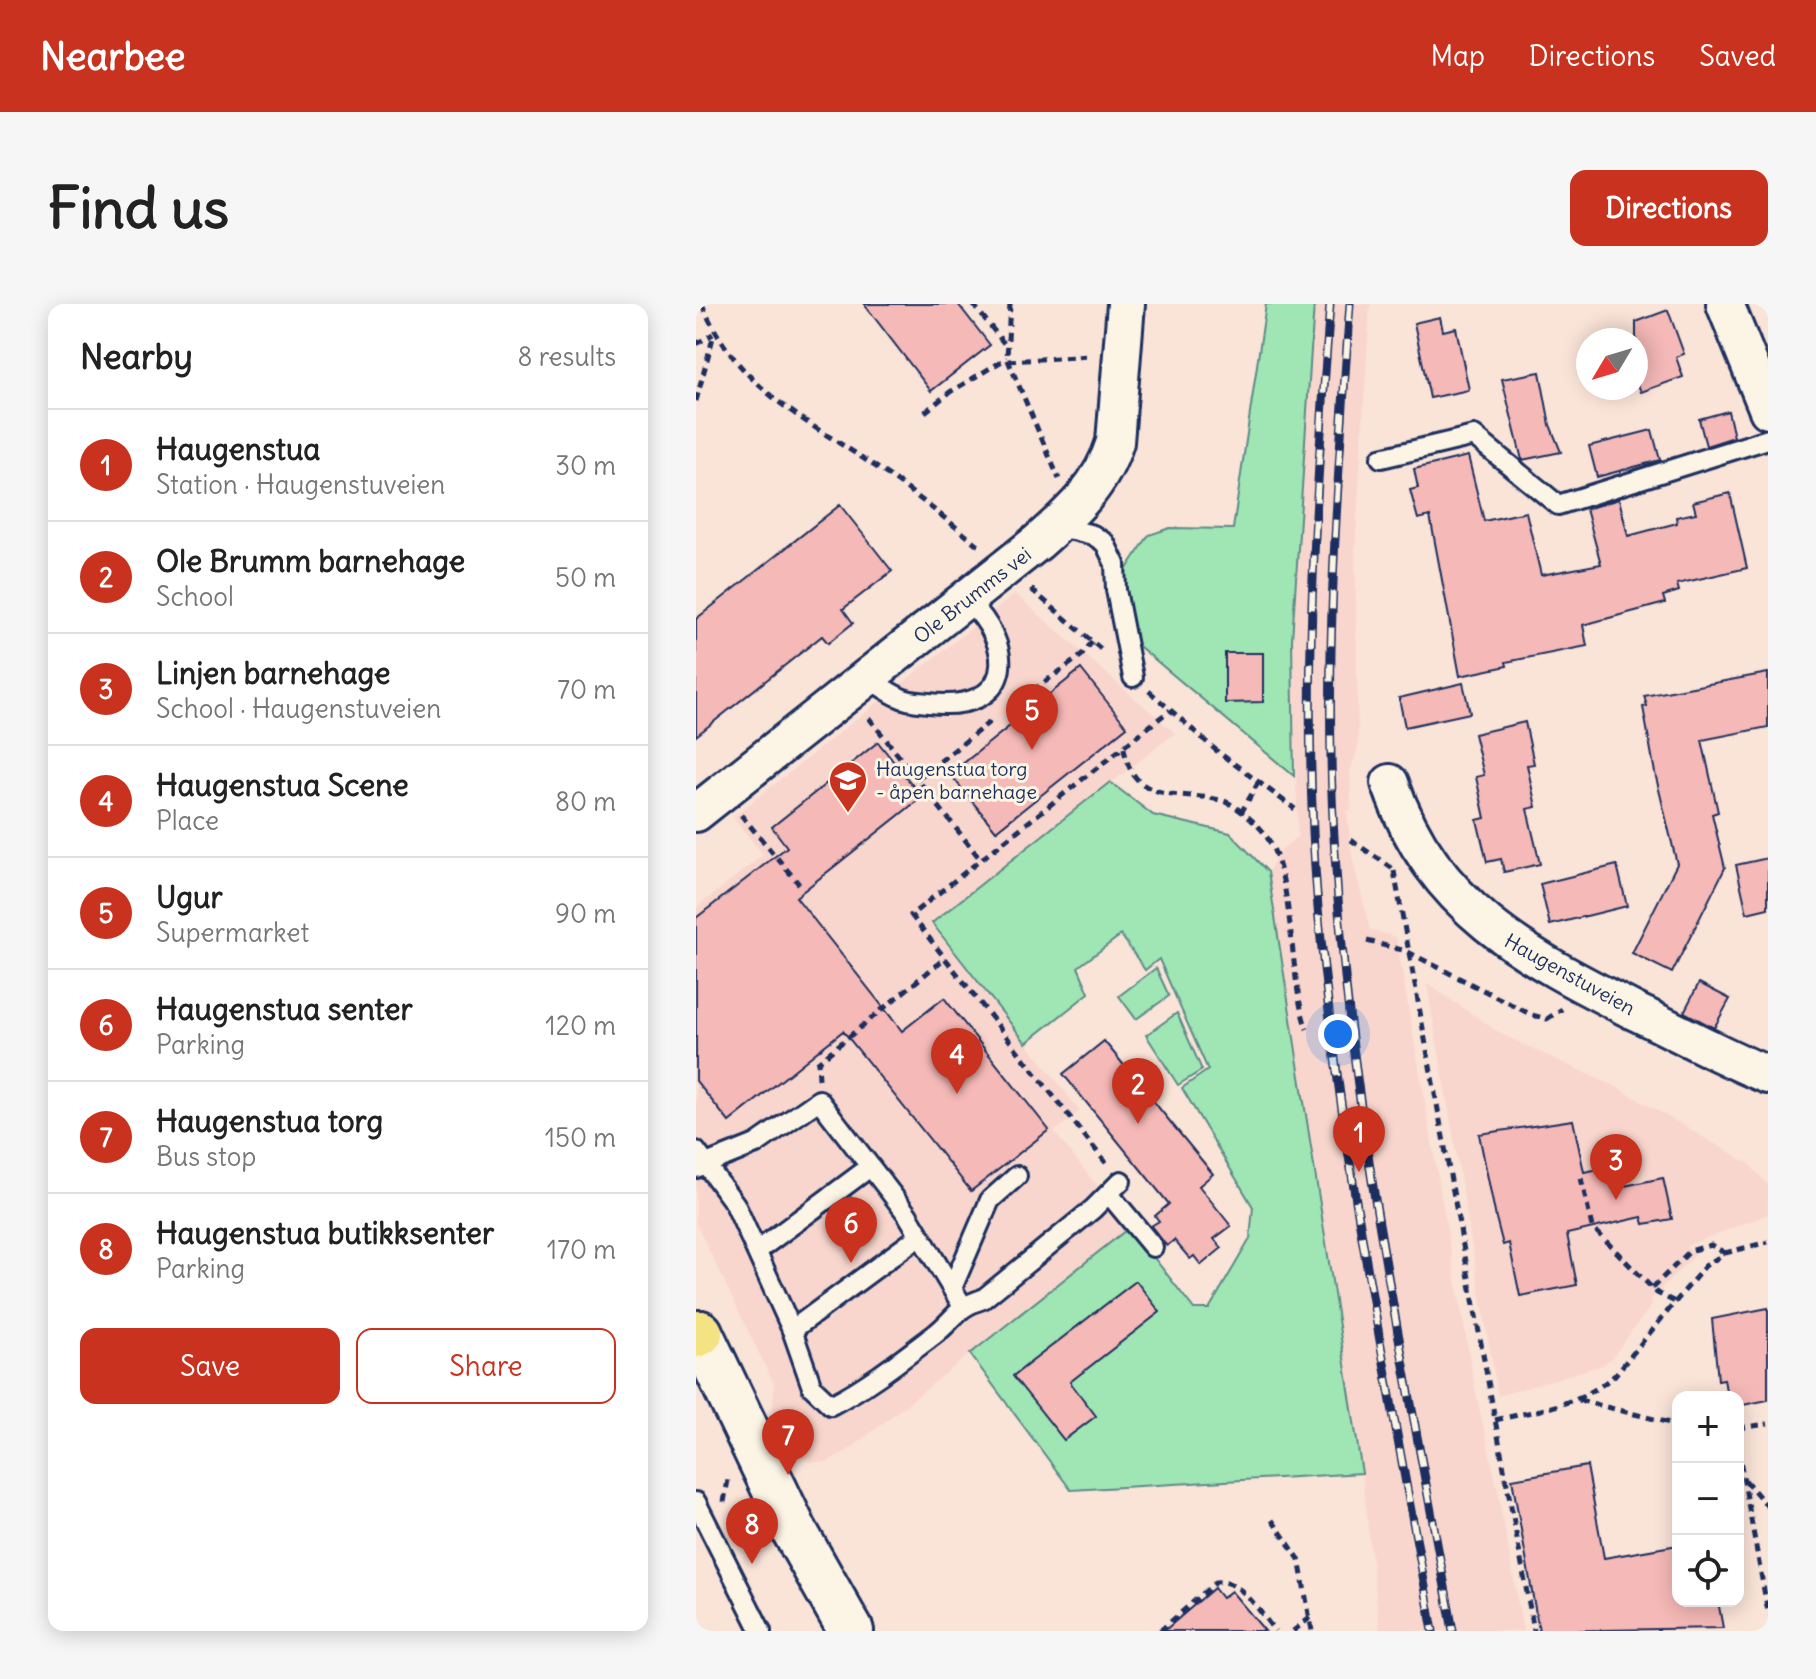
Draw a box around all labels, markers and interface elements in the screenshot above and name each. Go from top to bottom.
text: Nearbee [40,33,186,80]
text: Map [1430,38,1485,74]
text: Directions [1529,38,1655,74]
text: Saved [1699,38,1776,74]
button: Directions [1570,170,1768,246]
text: Find us [48,173,229,243]
north arrow [1576,328,1648,400]
text: Nearby [80,335,193,378]
text: 8 results [518,340,616,373]
text: Haugenstua [156,430,321,468]
text: 1 [101,449,111,482]
text: 30 m [555,449,616,482]
text: Station · Haugenstuveien [156,468,445,501]
street label: Ole Brumms vei [908,541,1036,649]
text: Ole Brumm barnehage [156,542,465,580]
text: 2 [99,561,113,594]
text: 50 m [555,561,616,594]
text: School [156,580,234,613]
text: Linjen barnehage [156,654,390,692]
text: 3 [99,673,113,706]
text: 70 m [557,673,616,706]
pin: 5 [1006,684,1058,750]
text: School · Haugenstuveien [156,692,441,725]
place label: Haugenstua torg - åpen barnehage [876,756,1037,804]
school or university icon: Haugenstua torg - åpen barnehage [827,759,869,814]
text: Haugenstua Scene [156,766,409,804]
text: 4 [98,785,114,818]
text: 80 m [555,785,616,818]
text: Place [156,804,219,837]
text: Ugur [156,878,223,916]
text: 5 [99,897,113,930]
text: 90 m [555,897,616,930]
text: Supermarket [156,916,309,949]
street label: Haugenstuveien [1500,928,1640,1020]
text: Haugenstua senter [156,990,413,1028]
text: 6 [98,1009,114,1042]
text: 120 m [545,1009,616,1042]
your location [1318,1014,1358,1054]
text: Parking [156,1028,245,1061]
pin: 4 [931,1028,983,1094]
pin: 2 [1112,1058,1164,1124]
text: Haugenstua torg [156,1102,383,1140]
pin: 1 [1333,1106,1385,1172]
text: 7 [100,1121,112,1154]
text: 150 m [545,1121,616,1154]
pin: 3 [1590,1134,1642,1200]
text: Bus stop [156,1140,256,1173]
pin: 6 [825,1197,877,1263]
text: Haugenstua butikksenter [156,1214,494,1252]
text: 8 [99,1233,113,1266]
text: 170 m [547,1233,616,1266]
text: Parking [156,1252,245,1285]
button: Save [80,1328,340,1404]
button: Share [356,1328,616,1404]
map controls [1672,1391,1744,1607]
button: + [1672,1391,1744,1463]
pin: 7 [762,1409,814,1475]
button: − [1672,1463,1744,1535]
pin: 8 [726,1498,778,1564]
button: locate [1672,1535,1744,1607]

